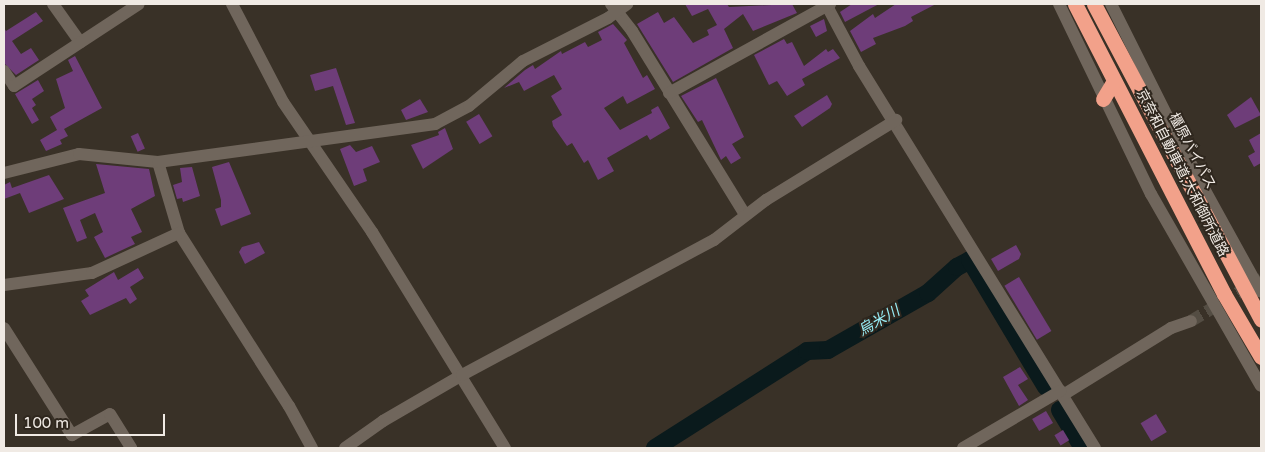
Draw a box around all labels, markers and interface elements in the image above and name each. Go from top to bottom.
street label: 京奈和自動車道;大和御所道路 [1132,86,1232,260]
street label: 橿原バイパス [1165,110,1219,192]
water label: 烏米川 [855,302,903,340]
scale bar [18,404,168,436]
text: 100 m [23,414,69,432]

